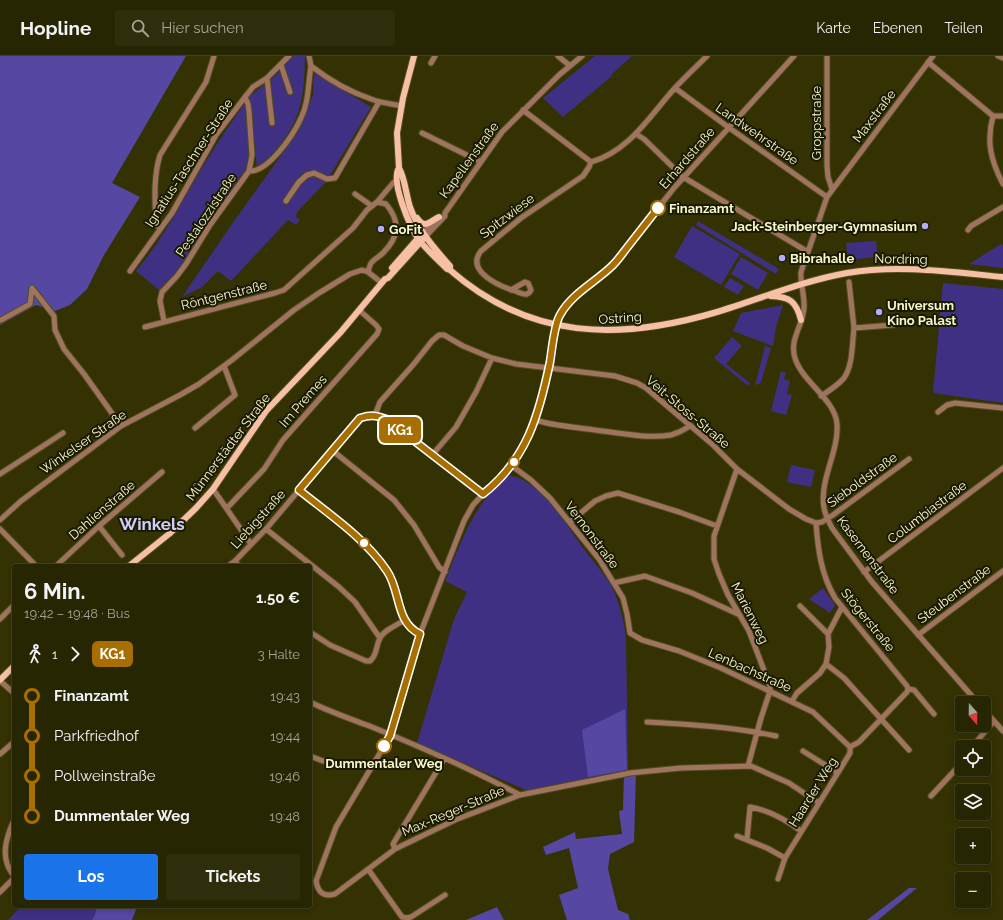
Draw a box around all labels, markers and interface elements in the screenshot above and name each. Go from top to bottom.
search box [115,10,395,46]
text: Hopline [20,17,91,39]
icon: search [129,17,151,39]
text: Hier suchen [161,19,244,37]
text: Karte [816,20,851,36]
text: Ebenen [873,20,923,36]
text: Teilen [945,20,983,36]
street label: Groppstraße [809,85,824,160]
street label: Maxstraße [849,86,899,145]
street label: Ignatius-Taschner-Straße [142,96,236,230]
street label: Landwehrstraße [713,100,802,168]
street label: Kapellenstraße [436,119,502,201]
street label: Erhardstraße [656,124,718,192]
street label: Pestalozzistraße [173,170,240,259]
street label: Spitzwiese [477,190,538,241]
marker: Finanzamt [650,200,666,216]
place label: Finanzamt [669,201,734,216]
place label: Jack-Steinberger-Gymnasium [731,219,917,234]
marker: Jack-Steinberger-Gymnasium [920,221,930,231]
place label: GoFit [389,222,422,237]
marker: GoFit [376,224,386,234]
place label: Bibrahalle [790,251,854,266]
street label: Nordring [874,251,928,267]
marker: Bibrahalle [777,253,787,263]
street label: Röntgenstraße [179,277,269,313]
place label: Universum Kino Palast [887,298,956,328]
marker: Universum Kino Palast [874,307,884,317]
street label: Ostring [598,309,642,327]
street label: Im Premes [276,372,330,430]
street label: Veit-Stoss-Straße [643,373,733,452]
street label: Münnerstädter Straße [183,390,273,504]
street label: Winkelser Straße [37,406,129,477]
line badge: KG1 [377,417,423,443]
text: KG1 [387,422,413,438]
street label: Sieboldstraße [824,449,900,510]
unlabelled marker [508,456,520,468]
street label: Dahlienstraße [66,477,138,543]
street label: Columbiastraße [885,477,970,547]
street label: Liebigstraße [228,486,289,552]
street label: Vernonstraße [562,498,622,572]
street label: Kasernenstraße [834,513,902,597]
district label: Winkels [119,514,185,534]
unlabelled marker [358,537,370,549]
street label: Steubenstraße [914,561,994,626]
text: 6 Min. [24,578,86,604]
street label: Marienweg [728,580,772,646]
street label: Stögerstraße [838,585,898,655]
text: 1.50 € [256,589,300,607]
text: 19:42 – 19:48 · Bus [24,606,130,621]
icon: walk [24,643,46,665]
icon: forward [64,643,86,665]
street label: Lenbachstraße [706,645,794,695]
text: KG1 [100,646,125,662]
text: 1 [52,647,58,662]
text: 3 Halte [258,647,300,662]
text: Finanzamt [54,687,129,705]
text: 19:43 [270,689,300,704]
north arrow [955,696,991,732]
map controls [955,696,991,908]
text: Parkfriedhof [54,727,139,745]
text: 19:44 [270,729,300,744]
marker: Dummentaler Weg [376,738,392,754]
button: locate [955,740,991,776]
street label: Haarder Weg [786,754,840,830]
place label: Dummentaler Weg [325,756,443,771]
text: Pollweinstraße [54,767,156,785]
text: 19:46 [269,769,300,784]
street label: Max-Reger-Straße [399,782,507,839]
button: layers [955,784,991,820]
text: Dummentaler Weg [54,807,190,825]
text: 19:48 [270,809,300,824]
button: + [955,828,991,864]
button: Los [24,854,158,900]
button: Tickets [166,854,300,900]
button: − [955,872,991,908]

